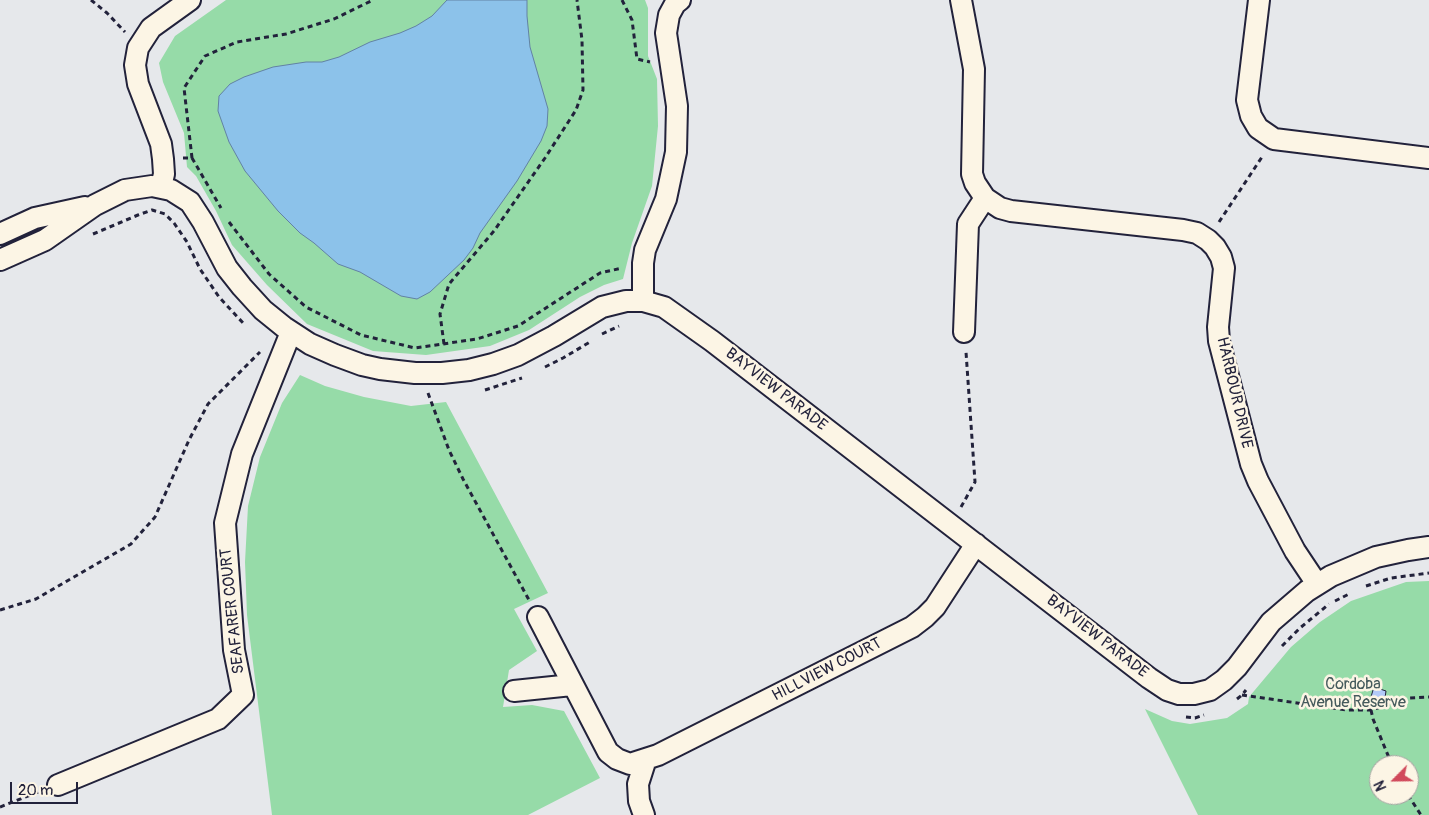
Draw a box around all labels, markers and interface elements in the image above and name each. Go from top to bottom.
street label: HARBOUR DRIVE [1212,335,1256,451]
street label: BAYVIEW PARADE [721,344,831,436]
street label: SEAFARER COURT [217,547,249,675]
street label: BAYVIEW PARADE [1042,591,1152,683]
street label: HILLVIEW COURT [769,634,885,706]
park label: Cordoba Avenue Reserve [1300,675,1406,713]
north arrow [1369,755,1419,805]
scale bar [12,772,80,804]
text: N [1371,778,1390,793]
text: 20 m [18,781,53,800]

